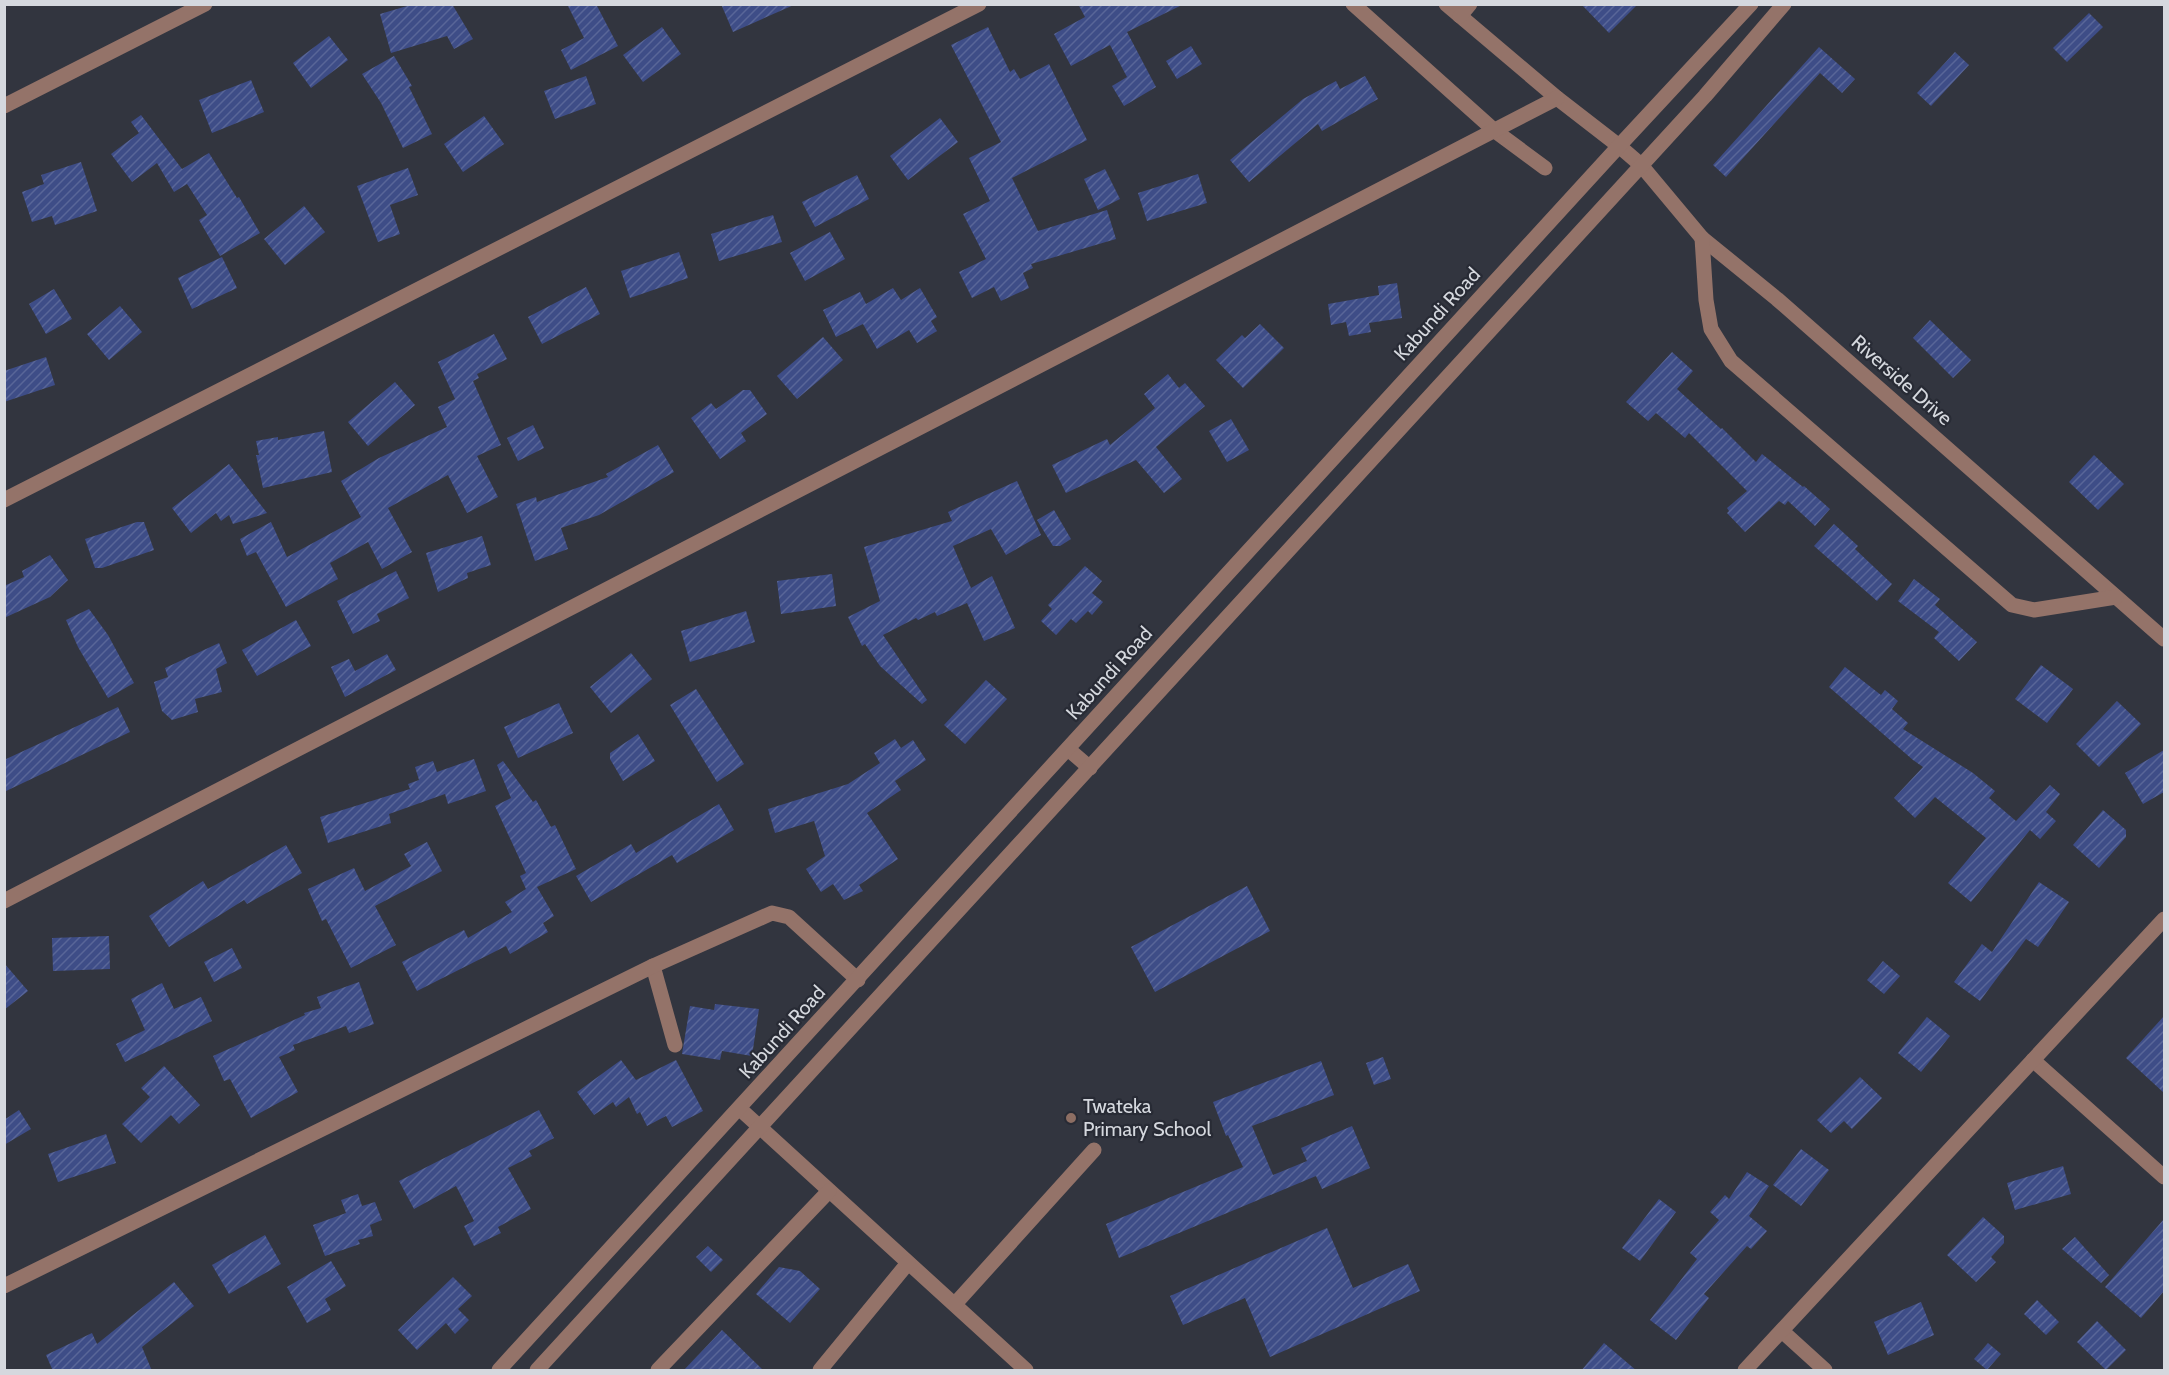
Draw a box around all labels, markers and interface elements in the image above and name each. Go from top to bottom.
street label: Kabundi Road [1389,263,1485,365]
street label: Riverside Drive [1847,330,1957,430]
street label: Kabundi Road [1061,622,1157,724]
street label: Kabundi Road [734,981,830,1083]
place label: Twateka Primary School [1083,1094,1211,1141]
marker: Twateka Primary School [1064,1111,1078,1125]

